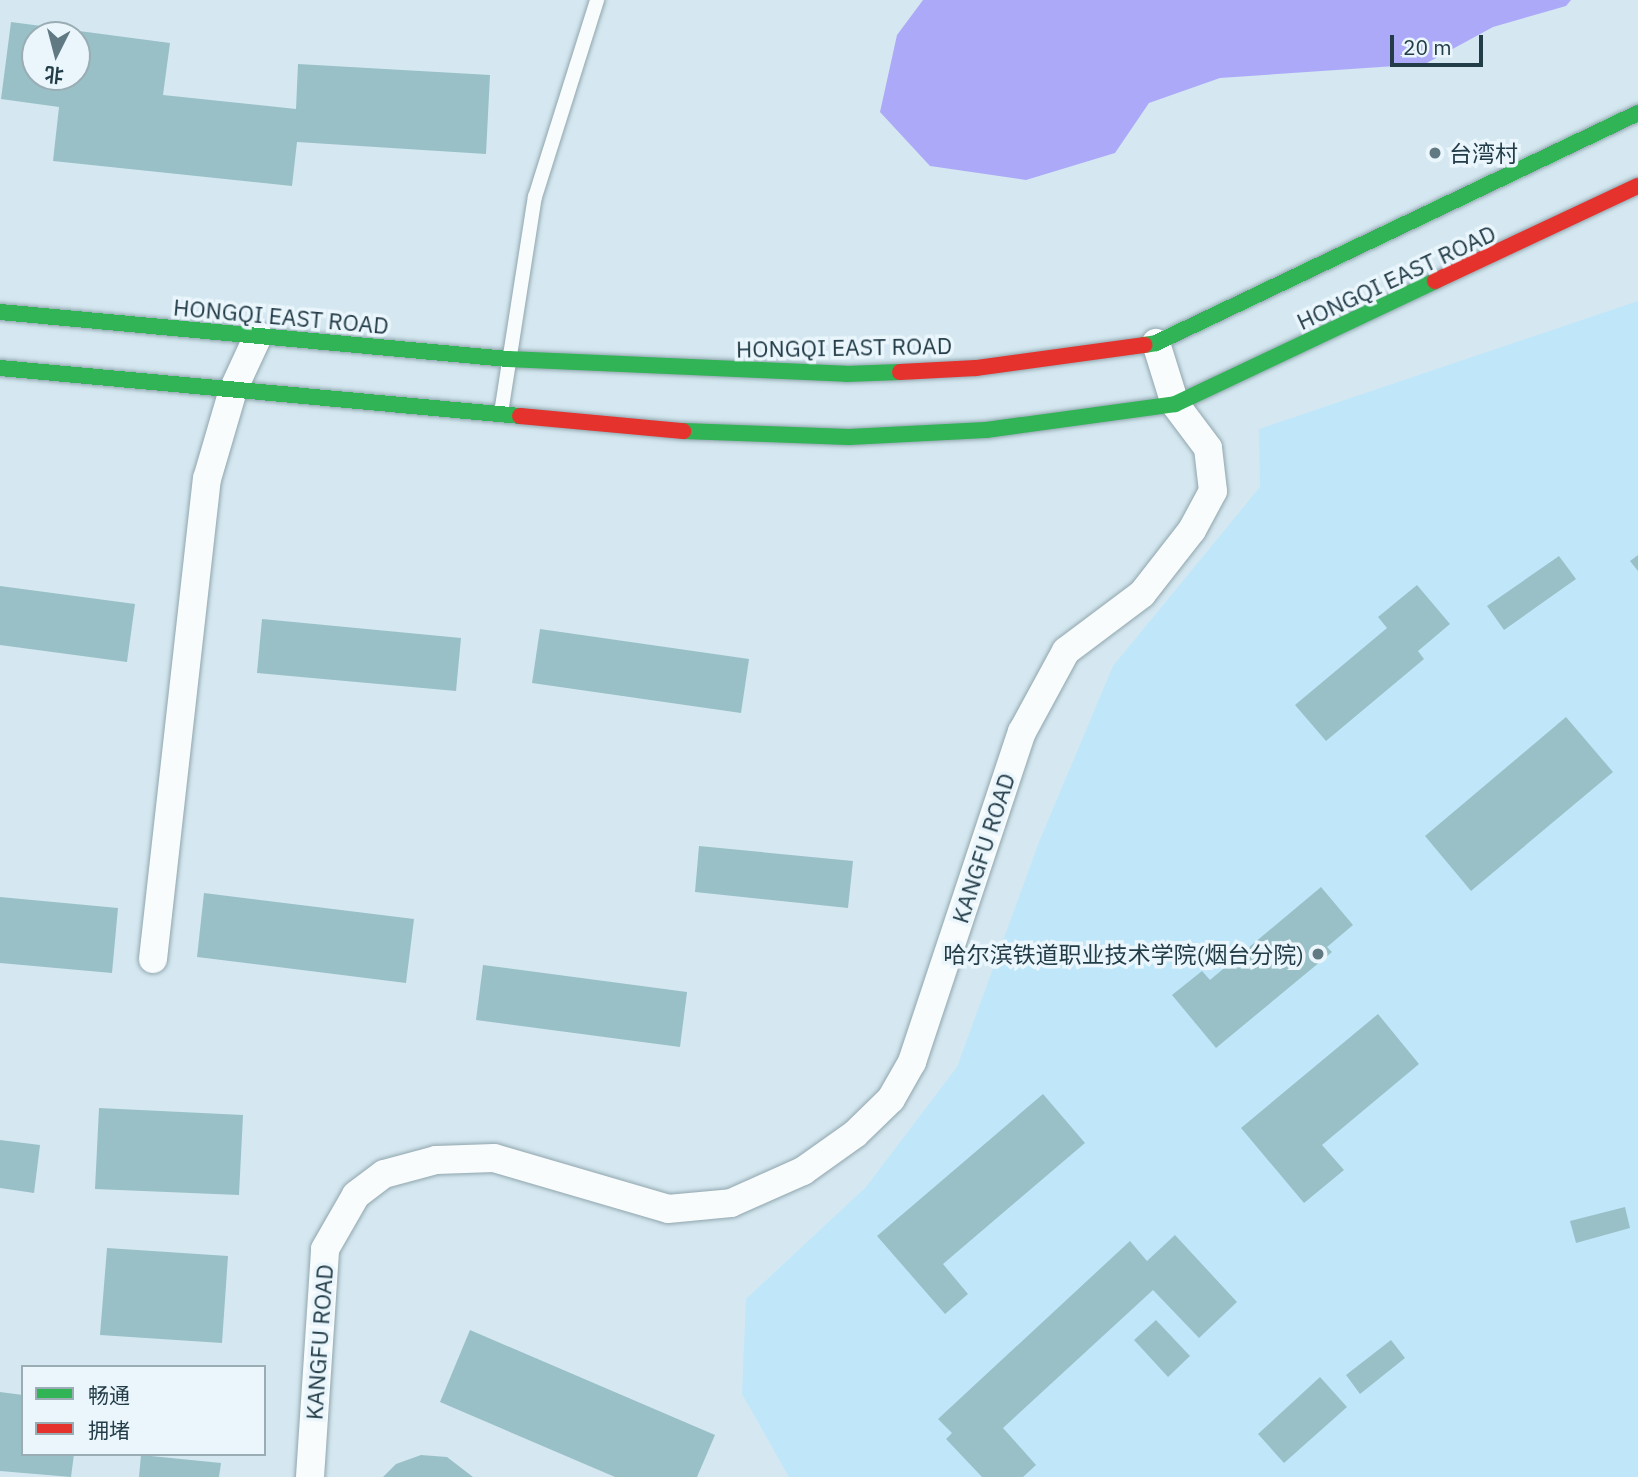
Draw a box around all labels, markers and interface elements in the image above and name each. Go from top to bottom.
north arrow [21,21,91,91]
scale bar [1393,21,1486,65]
text: 20 m [1403,33,1452,61]
text: 北 [43,62,65,88]
place label: 台湾村 [1449,139,1518,167]
marker: 台湾村 [1427,145,1443,161]
street label: HONGQI EAST ROAD [1292,219,1500,335]
street label: HONGQI EAST ROAD [172,293,390,339]
street label: HONGQI EAST ROAD [736,331,952,363]
street label: KANGFU ROAD [946,770,1020,926]
place label: 哈尔滨铁道职业技术学院(烟台分院) [944,940,1304,968]
marker: 哈尔滨铁道职业技术学院(烟台分院) [1310,946,1326,962]
street label: KANGFU ROAD [300,1263,338,1421]
legend [21,1365,266,1456]
text: 畅通 [88,1381,130,1409]
text: 拥堵 [88,1416,130,1444]

